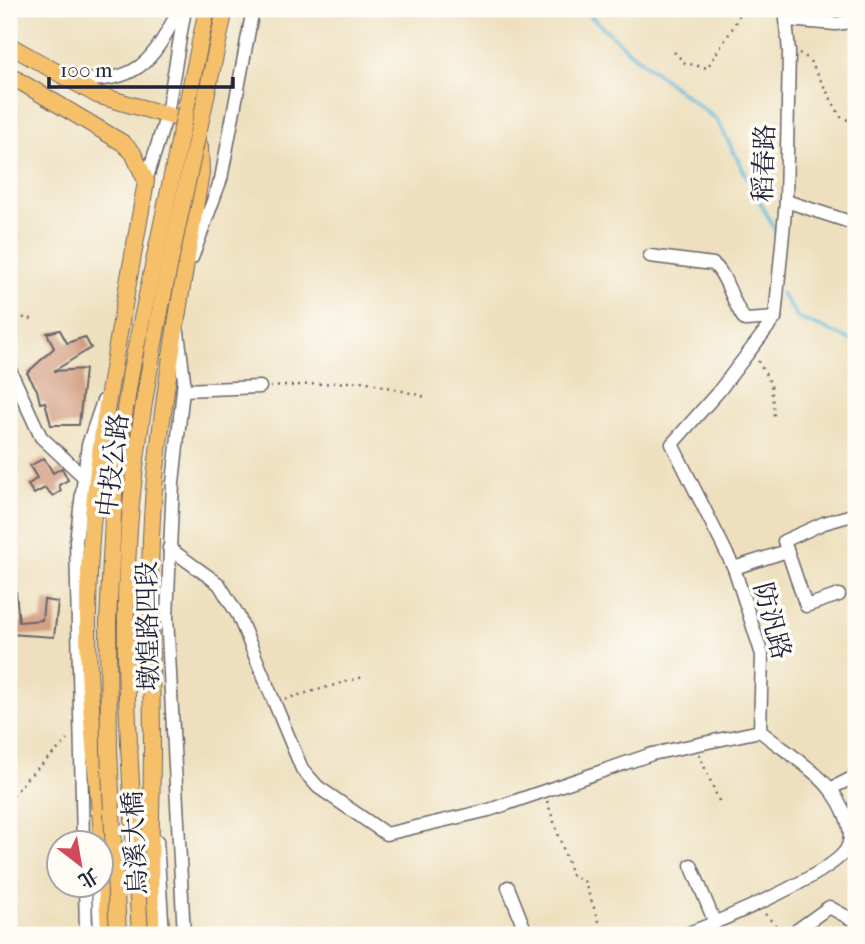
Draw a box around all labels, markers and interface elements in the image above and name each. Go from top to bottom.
scale bar [49,46,233,90]
text: 100 m [60,58,113,82]
street label: 稻春路 [747,123,781,203]
street label: 中投公路 [91,411,135,519]
street label: 墩煌路四段 [131,561,165,691]
street label: 防汎路 [747,579,797,663]
street label: 烏溪大橋 [117,790,153,896]
north arrow [46,828,116,898]
text: 北 [74,863,102,892]

